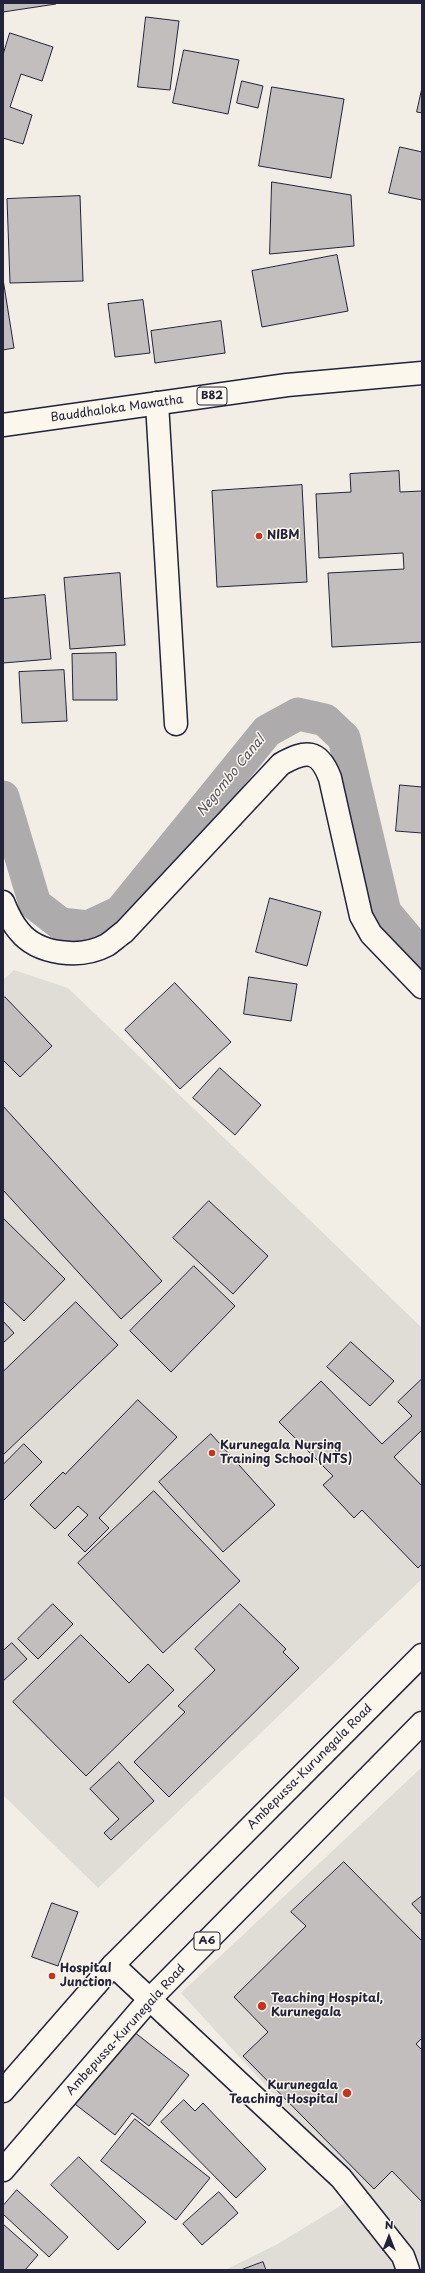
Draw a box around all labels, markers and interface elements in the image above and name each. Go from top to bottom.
road number: B82 [197,387,227,405]
street label: Bauddhaloka Mawatha [50,393,184,425]
place label: NIBM [267,529,300,543]
marker: NIBM [254,531,264,541]
water label: Negombo Canal [194,733,268,819]
place label: Kurunegala Nursing Training School (NTS) [220,1439,352,1467]
marker: Kurunegala Nursing Training School (NTS) [207,1448,217,1458]
street label: Ambepussa-Kurunegala Road [245,1702,375,1832]
road number: A6 [194,1932,220,1950]
place label: Hospital Junction [60,1962,112,1990]
street label: Ambepussa-Kurunegala Road [63,1962,189,2098]
marker: Hospital Junction [47,1971,57,1981]
place label: Teaching Hospital, Kurunegala [271,1992,383,2020]
marker: Teaching Hospital, Kurunegala [256,2000,268,2012]
place label: Kurunegala Teaching Hospital [229,2079,338,2107]
marker: Kurunegala Teaching Hospital [341,2087,353,2099]
text: N [385,2216,393,2233]
north arrow [369,2217,409,2257]

